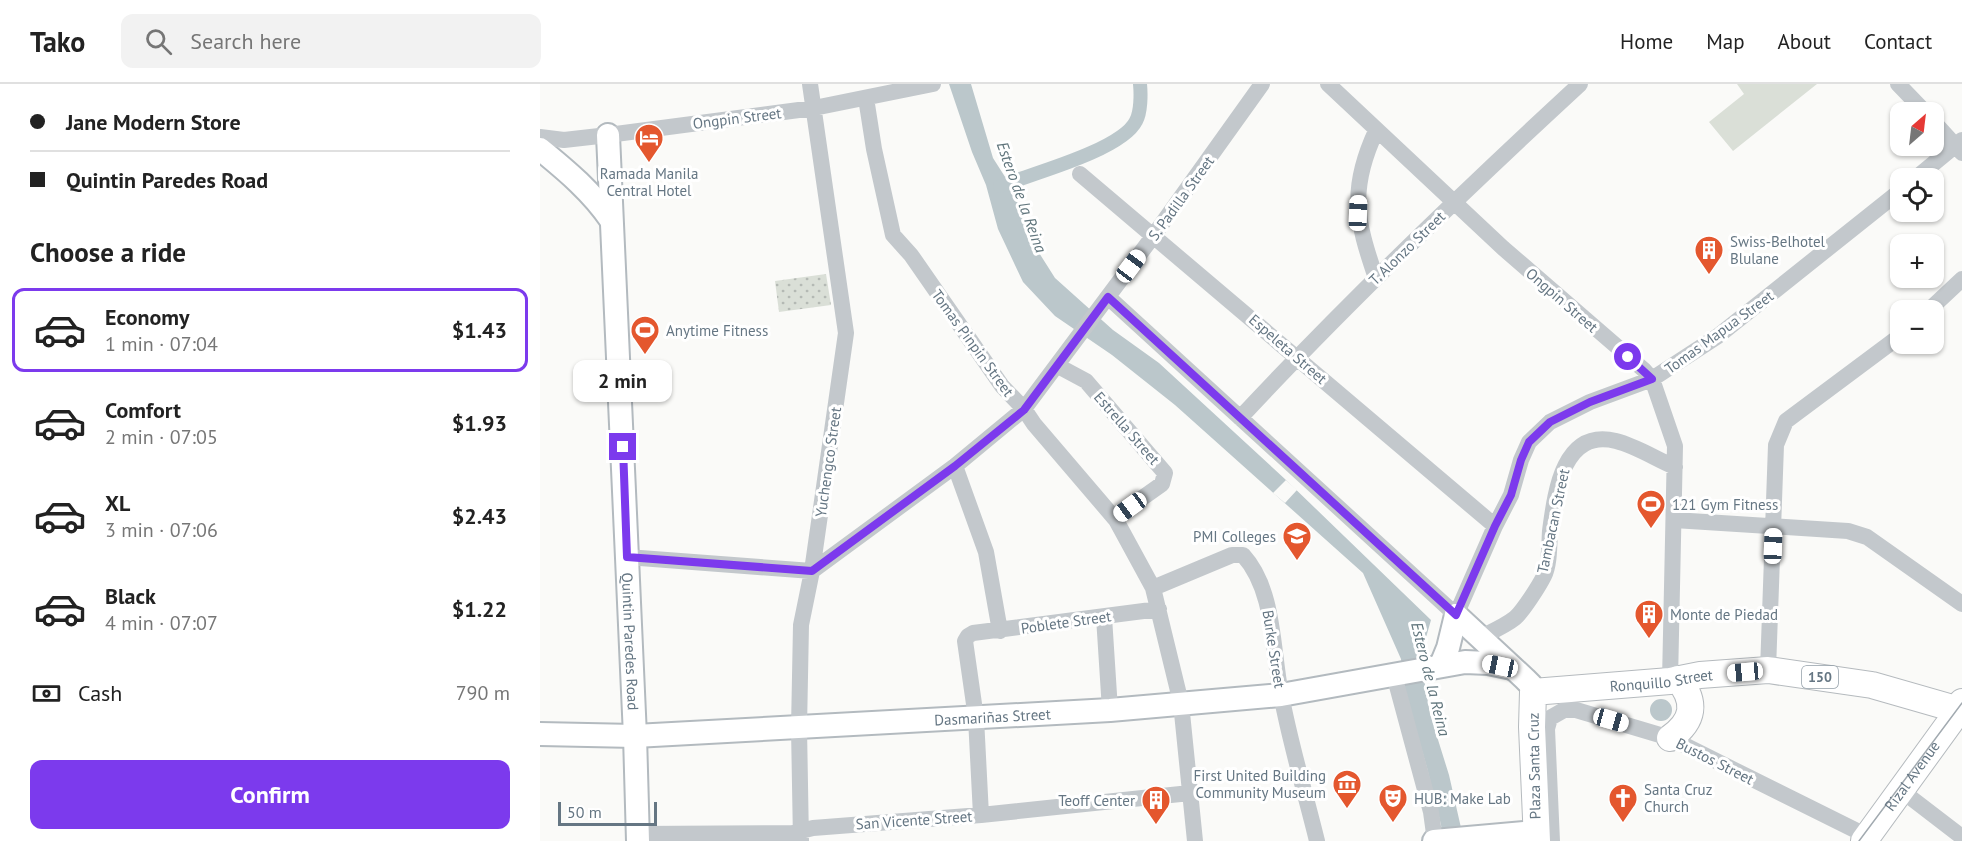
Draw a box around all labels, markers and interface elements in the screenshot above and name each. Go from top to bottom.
search box [121,14,541,68]
text: Tako [30,23,85,60]
icon: search [142,25,175,58]
text: Search here [190,27,301,55]
text: Home [1620,28,1673,55]
text: Map [1706,28,1745,55]
text: About [1778,28,1831,55]
text: Contact [1864,28,1932,55]
north arrow [1890,102,1944,156]
map controls [1890,102,1944,354]
street label: Ongpin Street [692,103,782,133]
text: Jane Modern Store [66,108,241,136]
hotel icon: Ramada Manila Central Hotel [633,122,665,164]
water label: Estero de la Reina [993,139,1051,255]
street label: S. Padilla Street [1144,152,1218,244]
place label: Ramada Manila Central Hotel [600,164,698,200]
text: Quintin Paredes Road [66,166,268,194]
button: locate [1890,168,1944,222]
car [1348,195,1368,231]
street label: T. Alonzo Street [1365,207,1449,289]
place label: Swiss-Belhotel Blulane [1730,232,1826,268]
building icon: Swiss-Belhotel Blulane [1693,234,1725,276]
button: + [1890,234,1944,288]
text: Choose a ride [30,235,186,269]
car [1113,246,1149,286]
street label: Ongpin Street [1522,264,1602,336]
street label: Tomas Pinpin Street [928,286,1018,400]
street label: Tomas Mapua Street [1661,286,1777,378]
button: − [1890,300,1944,354]
icon: car [33,303,87,357]
text: Economy [105,303,189,331]
street label: Espeleta Street [1245,310,1331,388]
sports icon: Anytime Fitness [629,314,661,356]
text: $1.43 [452,316,507,344]
place label: Anytime Fitness [666,321,768,340]
text: 1 min · 07:04 [105,331,218,357]
route start [1614,343,1641,370]
callout: 2 min [574,360,672,402]
text: 2 min [598,368,647,394]
street label: Estrella Street [1090,388,1164,468]
icon: car [33,396,87,450]
text: Comfort [105,396,181,424]
street label: Yuchengco Street [811,406,845,518]
text: $1.93 [452,409,507,437]
text: 2 min · 07:05 [105,424,218,450]
route end [609,433,636,460]
street label: Tambacan Street [1533,467,1573,575]
sports icon: 121 Gym Fitness [1635,488,1667,530]
icon: car [33,489,87,543]
text: XL [105,489,130,517]
car [1110,489,1150,525]
place label: 121 Gym Fitness [1672,495,1778,514]
text: $2.43 [452,502,507,530]
text: 3 min · 07:06 [105,517,218,543]
school or university icon: PMI Colleges [1281,520,1313,562]
place label: PMI Colleges [1193,527,1276,546]
car [1763,528,1783,564]
street label: Quintin Paredes Road [618,572,643,711]
icon: car [33,582,87,636]
text: Black [105,582,156,610]
text: $1.22 [452,595,507,623]
building icon: Monte de Piedad [1633,598,1665,640]
place label: Monte de Piedad [1670,605,1778,624]
street label: Poblete Street [1020,606,1112,638]
street label: Burke Street [1258,609,1290,689]
text: 4 min · 07:07 [105,610,218,636]
water label: Estero de la Reina [1407,620,1455,738]
car [1481,653,1519,679]
car [1726,661,1764,683]
street label: Ronquillo Street [1609,665,1713,695]
road number: 150 [1802,666,1838,688]
icon: cash [30,677,63,710]
text: Cash [78,679,122,707]
text: 790 m [456,680,510,706]
street label: Dasmariñas Street [934,704,1051,729]
car [1591,706,1631,734]
street label: Plaza Santa Cruz [1524,712,1544,820]
street label: Bustos Street [1673,733,1757,789]
street label: Rizal Avenue [1880,737,1943,814]
button: Confirm [30,760,510,829]
place label: First United Building Community Museum [1194,766,1326,802]
museum icon: First United Building Community Museum [1331,768,1363,810]
place label: Santa Cruz Church [1644,780,1712,816]
theatre icon: HUB: Make Lab [1377,782,1409,824]
church icon: Santa Cruz Church [1607,782,1639,824]
building icon: Teoff Center [1140,784,1172,826]
place label: HUB: Make Lab [1414,789,1511,808]
place label: Teoff Center [1058,791,1135,810]
scale bar [558,799,657,826]
text: 50 m [567,802,602,822]
street label: San Vicente Street [855,806,973,834]

